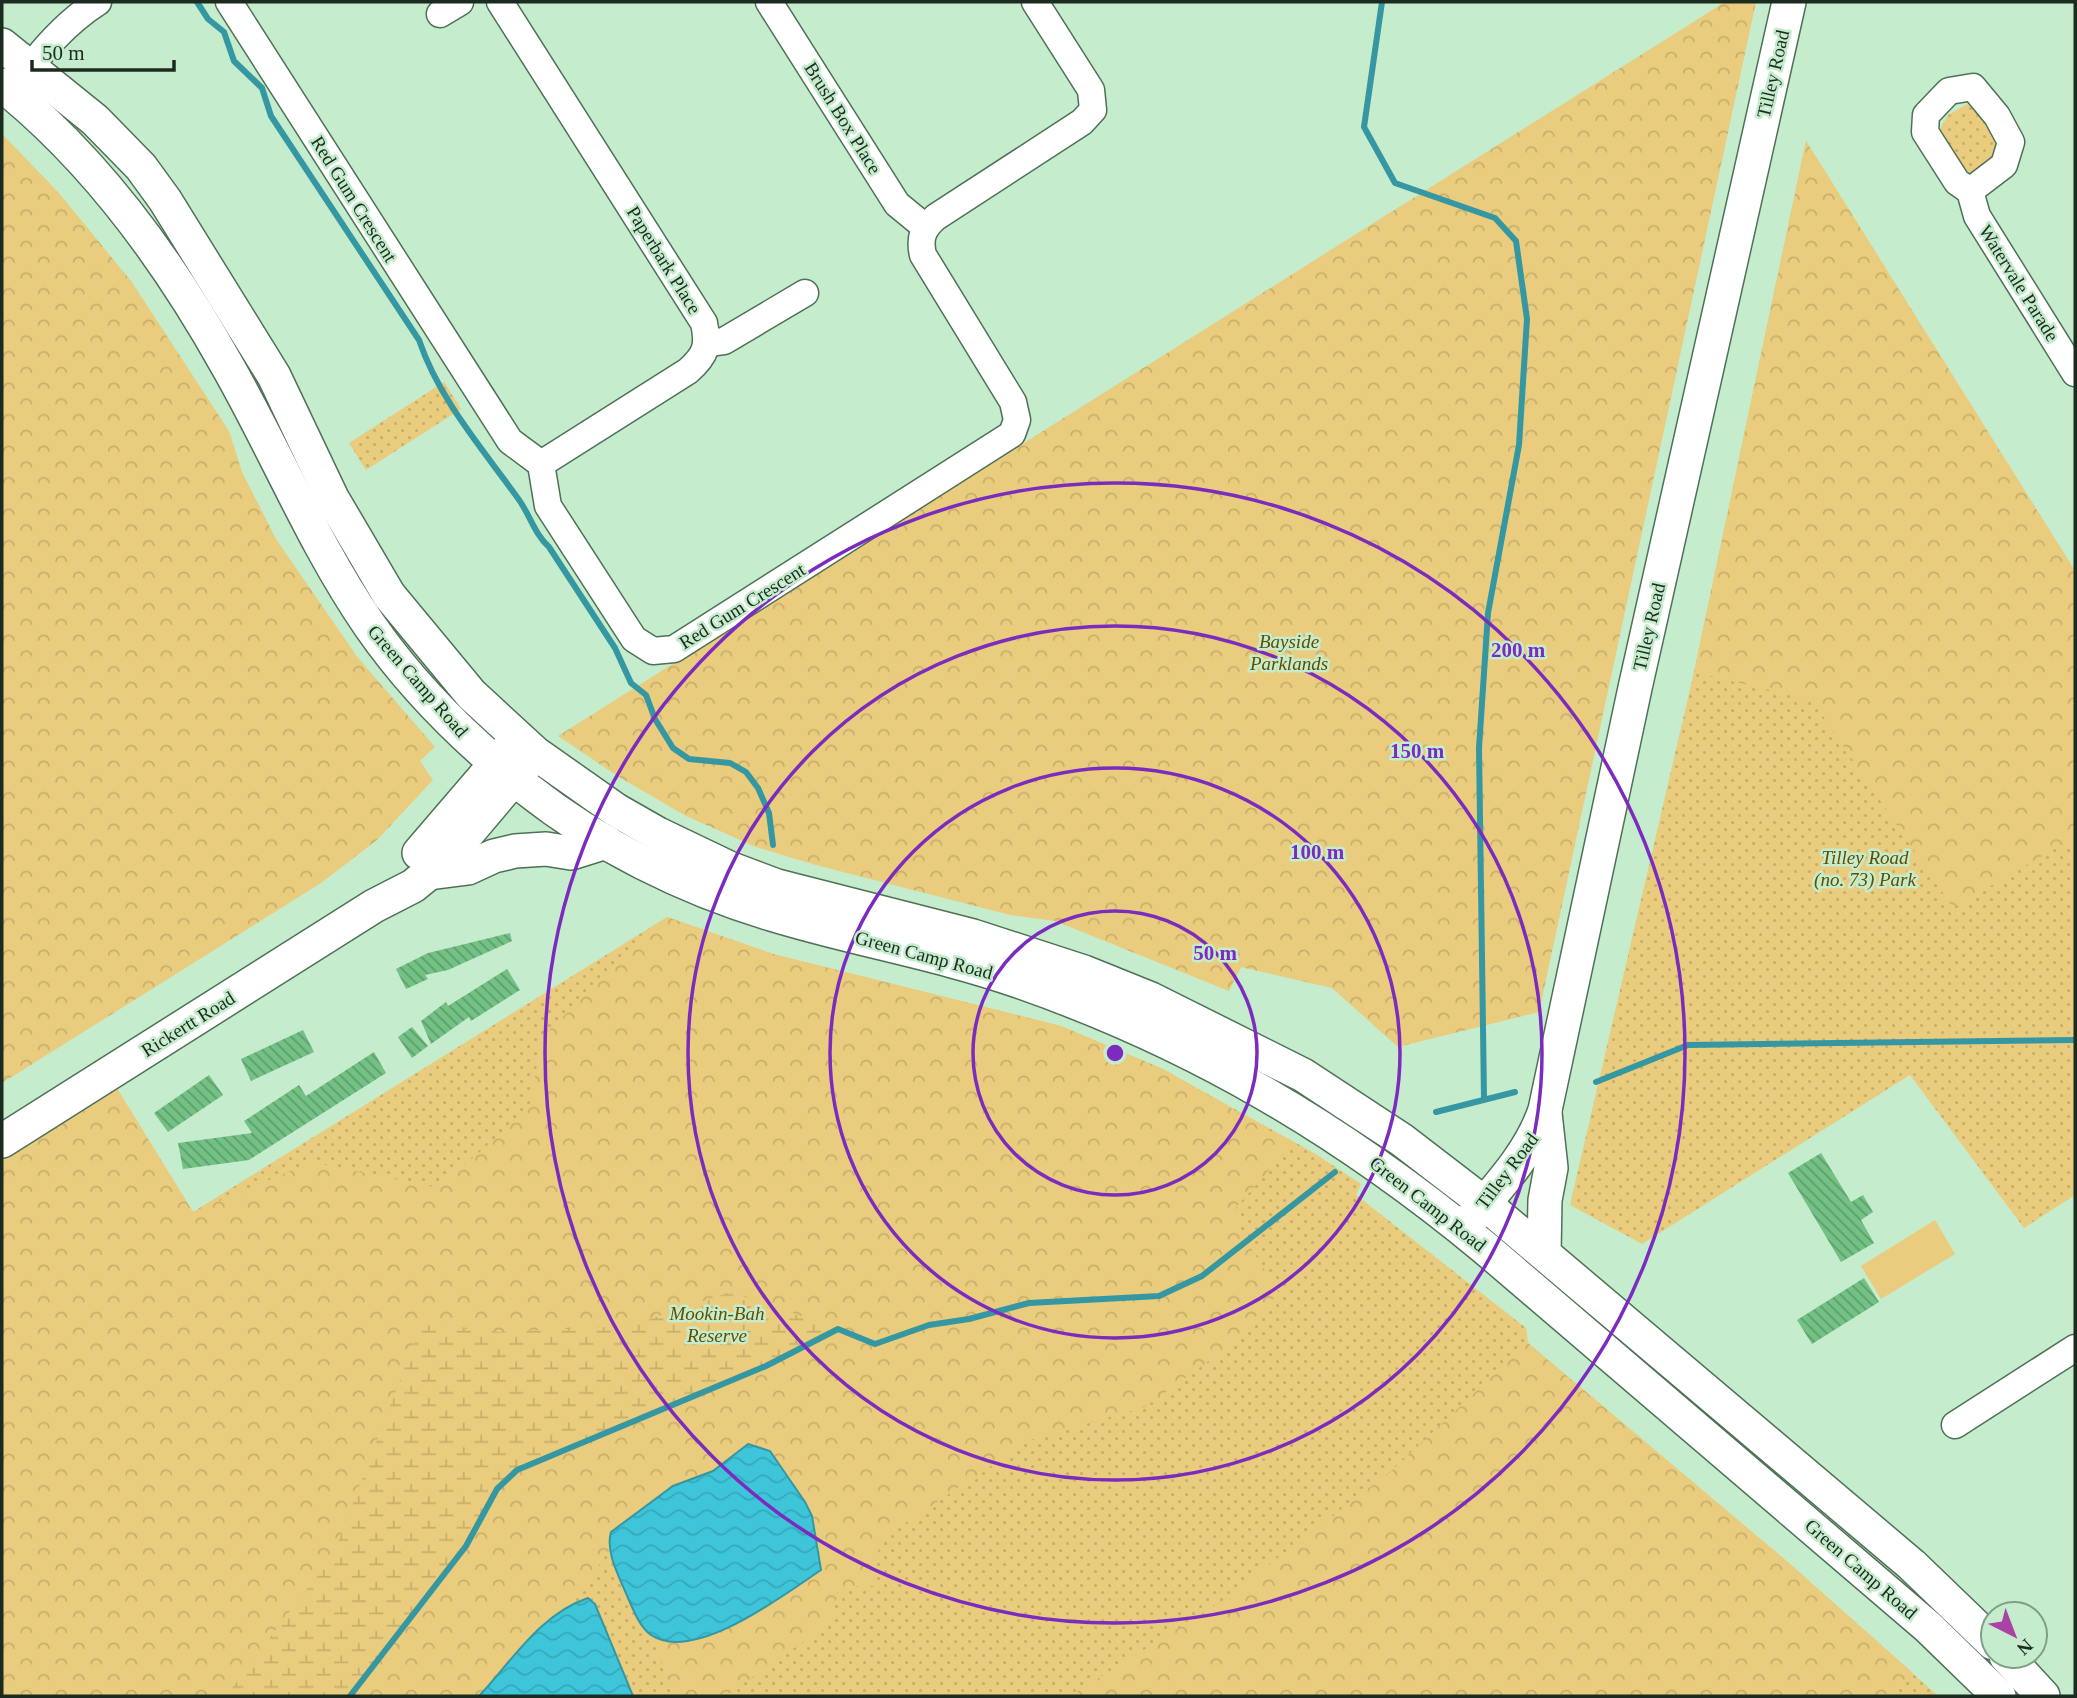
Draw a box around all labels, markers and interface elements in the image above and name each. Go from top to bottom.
scale bar [32,28,173,72]
street label: Tilley Road [1753,28,1793,120]
text: 50 m [42,41,85,65]
street label: Brush Box Place [800,58,886,178]
street label: Red Gum Crescent [307,132,402,266]
street label: Paperbark Place [623,202,705,318]
street label: Watervale Parade [1975,221,2063,345]
street label: Red Gum Crescent [675,558,809,653]
street label: Tilley Road [1629,581,1669,673]
street label: Green Camp Road [364,621,473,742]
park label: Bayside Parklands [1249,631,1328,674]
text: 200 m [1491,638,1546,662]
text: 150 m [1390,739,1445,763]
text: 100 m [1290,840,1345,864]
park label: Tilley Road (no. 73) Park [1814,847,1916,891]
street label: Green Camp Road [853,927,995,984]
text: 50 m [1193,941,1237,965]
street label: Rickertt Road [137,987,239,1061]
centre of rings [1103,1041,1127,1065]
street label: Tilley Road [1472,1129,1543,1213]
street label: Green Camp Road [1366,1152,1491,1256]
park label: Mookin-Bah Reserve [669,1303,764,1346]
street label: Green Camp Road [1801,1515,1922,1624]
north arrow [1979,1600,2049,1670]
text: N [2013,1635,2037,1660]

